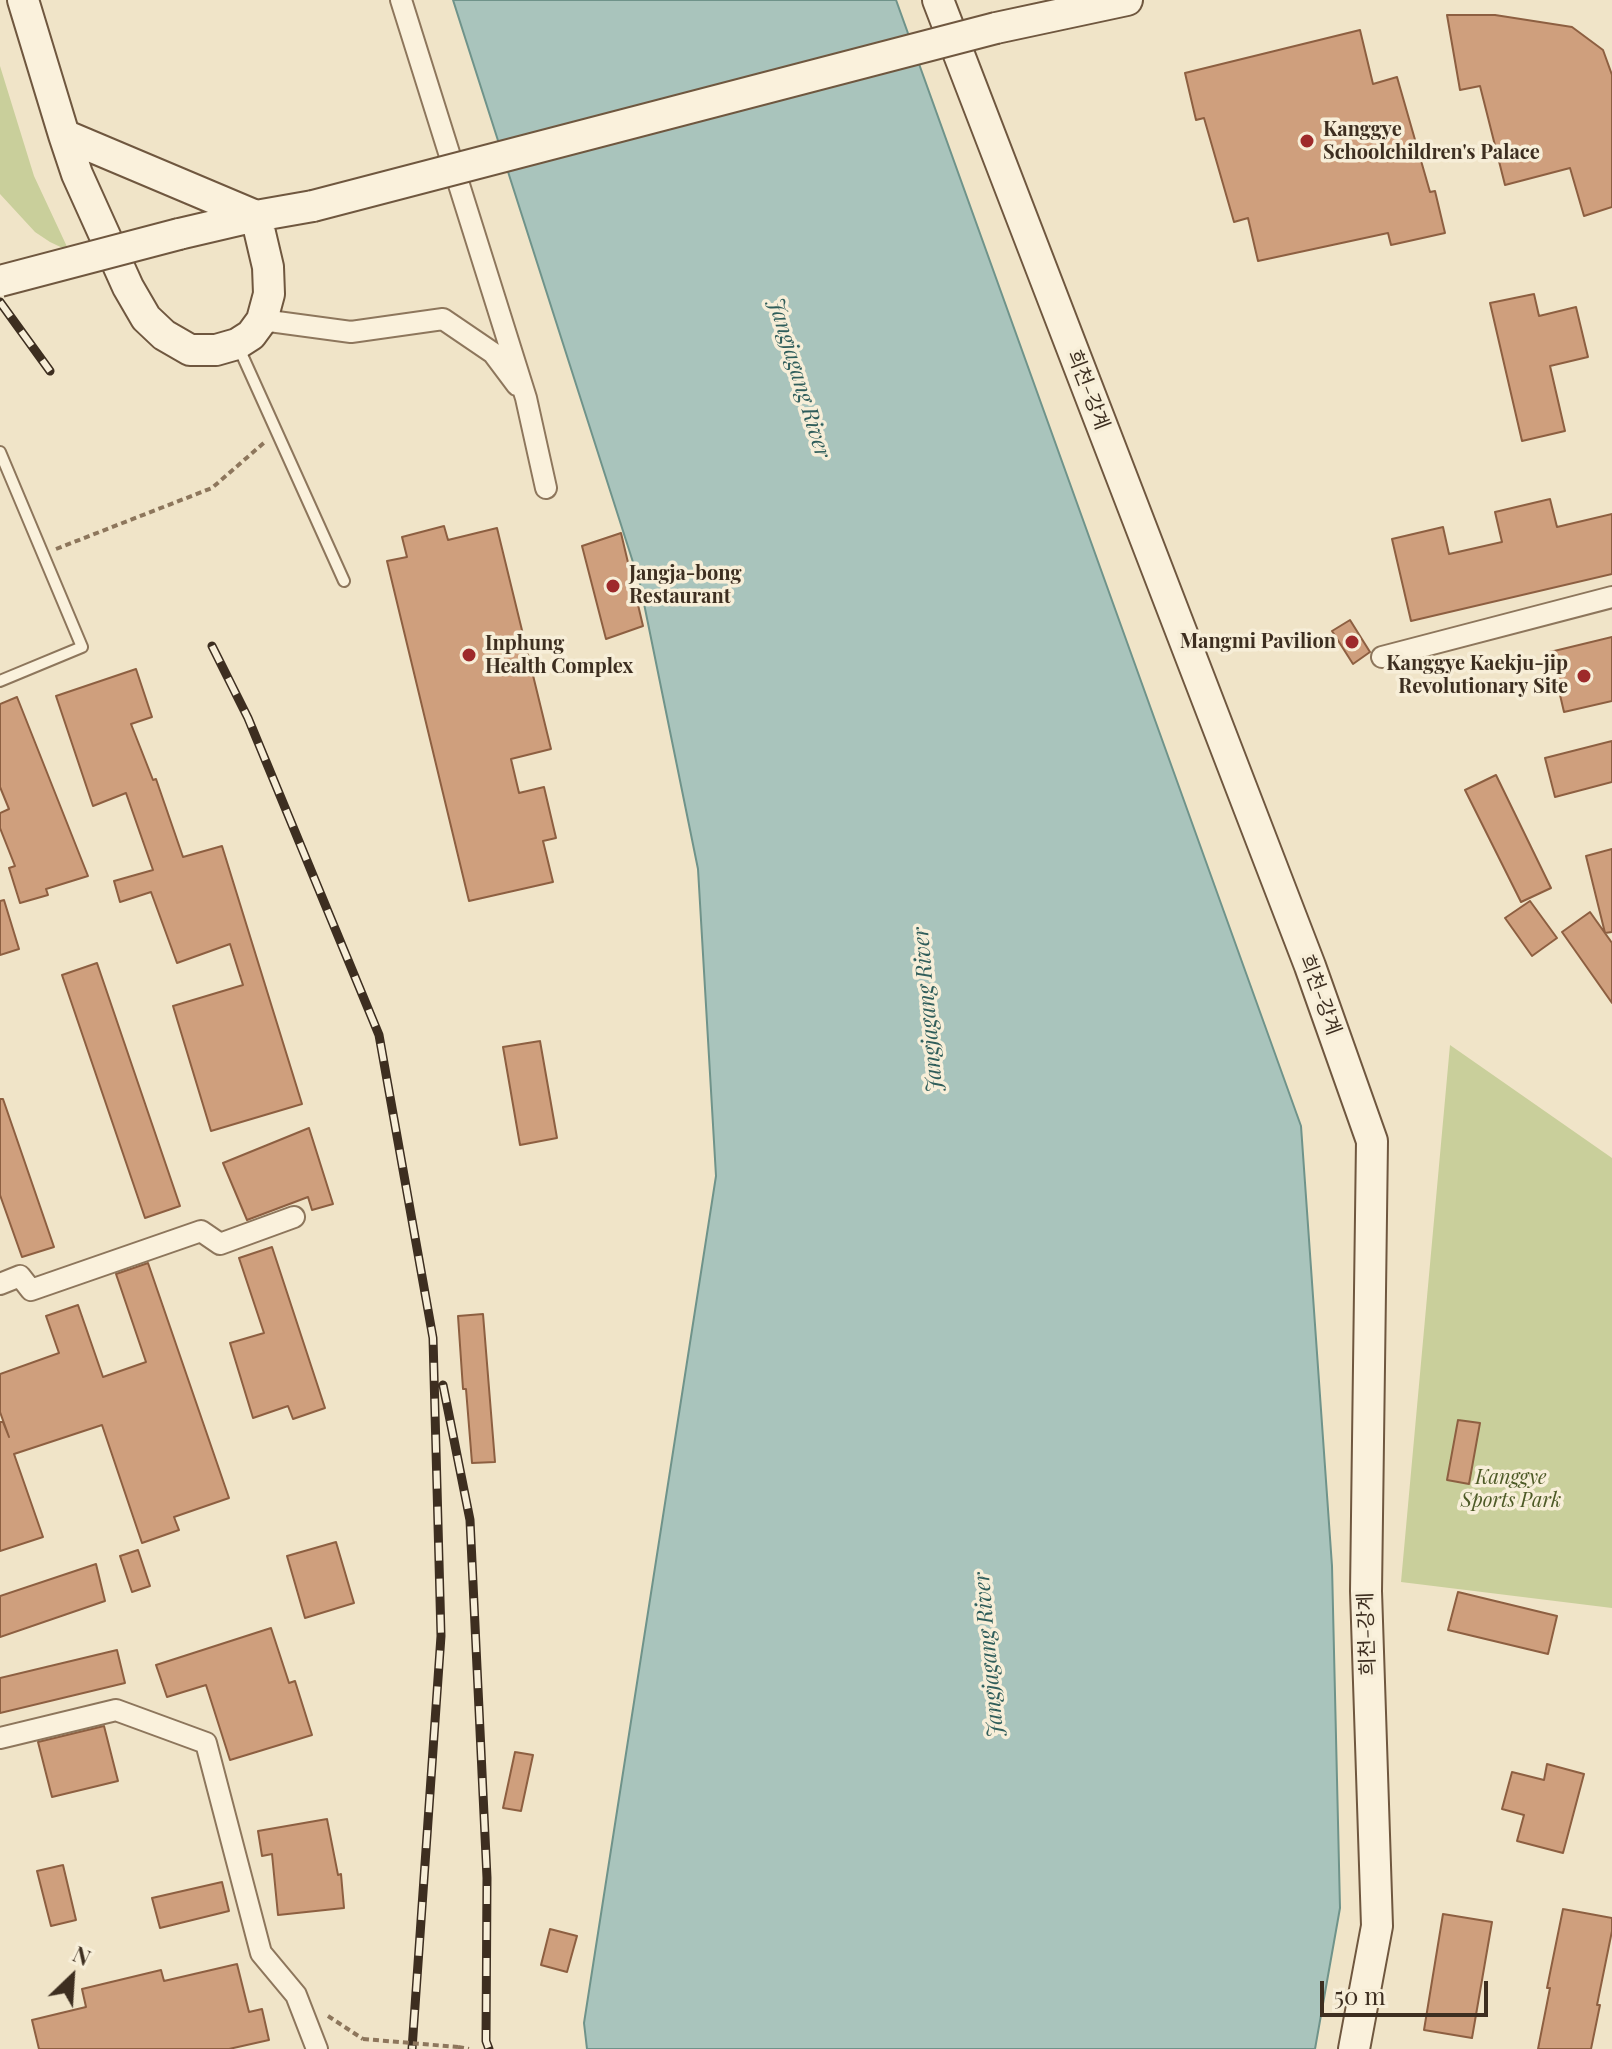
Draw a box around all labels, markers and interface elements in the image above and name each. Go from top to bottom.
place label: Kanggye Schoolchildren's Palace [1323,118,1540,165]
marker: Kanggye Schoolchildren's Palace [1298,132,1316,150]
water label: Jangjagang River [762,295,836,461]
street label: 희천-강계 [1062,347,1114,433]
place label: Jangja-bong Restaurant [629,562,741,609]
marker: Jangja-bong Restaurant [604,577,622,595]
place label: Mangmi Pavilion [1180,630,1336,654]
place label: Inphung Health Complex [485,632,633,679]
marker: Mangmi Pavilion [1343,633,1361,651]
marker: Inphung Health Complex [460,646,478,664]
place label: Kanggye Kaekju-jip Revolutionary Site [1386,652,1568,699]
marker: Kanggye Kaekju-jip Revolutionary Site [1575,667,1593,685]
water label: Jangjagang River [908,926,948,1094]
street label: 희천-강계 [1294,952,1346,1038]
park label: Kanggye Sports Park [1461,1466,1561,1513]
water label: Jangjagang River [969,1571,1009,1739]
street label: 희천-강계 [1354,1592,1380,1676]
north arrow [32,1937,112,2017]
text: N [69,1938,96,1972]
scale bar [1324,1965,1492,2015]
text: 50 m [1334,1979,1386,2011]

